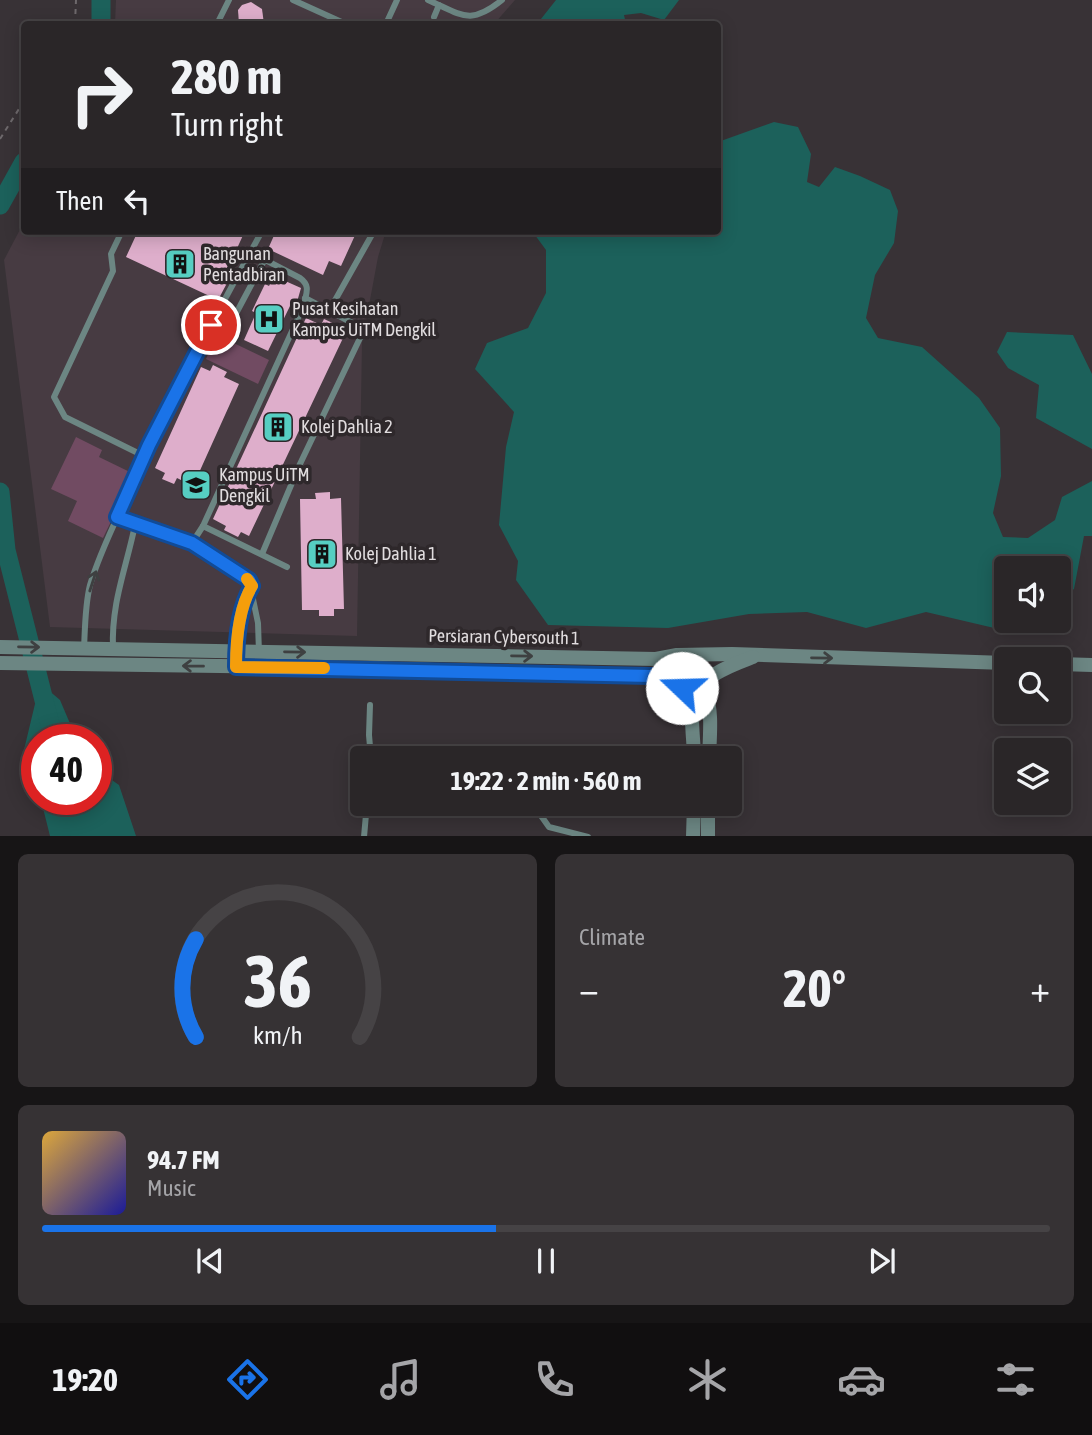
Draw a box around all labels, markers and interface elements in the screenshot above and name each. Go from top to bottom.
text: 280 m [171,48,282,104]
icon: right [56,49,147,140]
text: Turn right [171,106,284,143]
icon: left [118,182,156,220]
text: Then [56,186,104,216]
place label: Bangunan Pentadbiran [203,243,285,285]
building icon: Bangunan Pentadbiran [163,247,197,281]
pin [181,295,241,355]
place label: Pusat Kesihatan Kampus UiTM Dengkil [292,298,436,340]
hospital icon: Pusat Kesihatan Kampus UiTM Dengkil [252,302,286,336]
icon: arrive [192,306,230,344]
building icon: Kolej Dahlia 2 [261,410,295,444]
place label: Kolej Dahlia 2 [301,416,393,437]
place label: Kampus UiTM Dengkil [219,464,310,506]
school or university icon: Kampus UiTM Dengkil [179,468,213,502]
building icon: Kolej Dahlia 1 [305,537,339,571]
place label: Kolej Dahlia 1 [345,543,437,564]
map controls [994,556,1071,815]
button: sound [994,556,1071,633]
one-way arrow [87,570,100,592]
street label: Persiaran Cybersouth 1 [428,625,580,648]
one-way arrow [17,641,40,654]
one-way arrow [283,645,306,658]
button: search [994,647,1071,724]
one-way arrow [511,649,534,663]
position arrow [645,651,719,725]
one-way arrow [811,651,834,665]
one-way arrow [182,659,205,673]
speed limit sign: 40 [21,724,112,815]
button: layers [994,738,1071,815]
text: 19:22 · 2 min · 560 m [451,766,641,796]
text: Climate [579,924,645,950]
text: 36 [243,939,312,1022]
text: 20° [783,958,846,1018]
text: − [579,967,599,1010]
text: + [1030,967,1050,1010]
text: km/h [253,1020,302,1048]
text: 94.7 FM [147,1145,220,1175]
text: Music [147,1175,195,1201]
icon: previous [191,1242,229,1280]
icon: pause [527,1242,565,1280]
icon: next [863,1242,901,1280]
icon: directions [223,1355,272,1404]
icon: music [376,1355,425,1404]
icon: phone [530,1355,579,1404]
icon: climate [683,1355,732,1404]
icon: car [837,1355,886,1404]
icon: filters [991,1355,1040,1404]
text: 19:20 [52,1361,118,1398]

